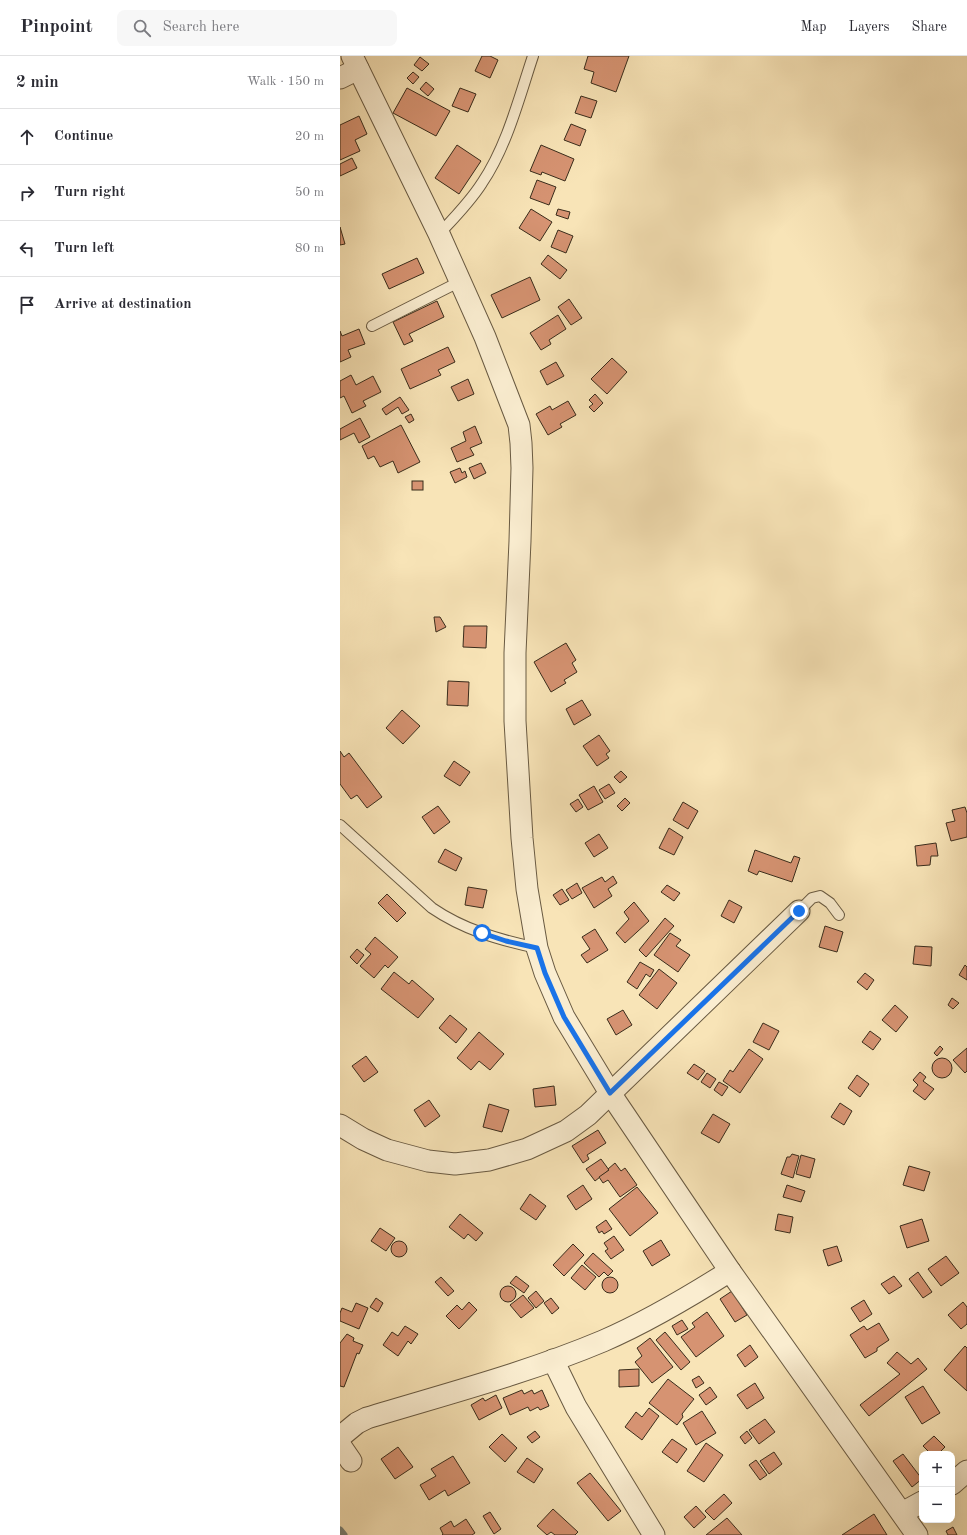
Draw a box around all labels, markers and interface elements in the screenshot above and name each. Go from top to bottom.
search box [117,10,397,46]
icon: search [131,17,153,39]
text: Pinpoint [20,18,93,37]
text: Search here [163,20,239,35]
text: Map [801,20,827,34]
text: Layers [849,20,890,34]
text: Share [912,20,947,34]
text: 2 min [16,74,59,91]
text: Walk · 150 m [247,75,324,88]
icon: ahead [16,126,38,148]
text: Continue [54,129,113,144]
text: 20 m [295,130,324,143]
icon: right [16,182,38,204]
text: Turn right [54,185,125,200]
text: 50 m [295,186,324,199]
icon: left [16,238,38,260]
text: Turn left [54,241,114,256]
text: 80 m [295,242,324,255]
icon: arrive [16,294,38,316]
text: Arrive at destination [54,297,192,312]
route end [790,902,808,920]
route start [473,924,491,942]
map controls [919,1451,955,1523]
button: + [919,1451,955,1487]
button: − [919,1487,955,1523]

